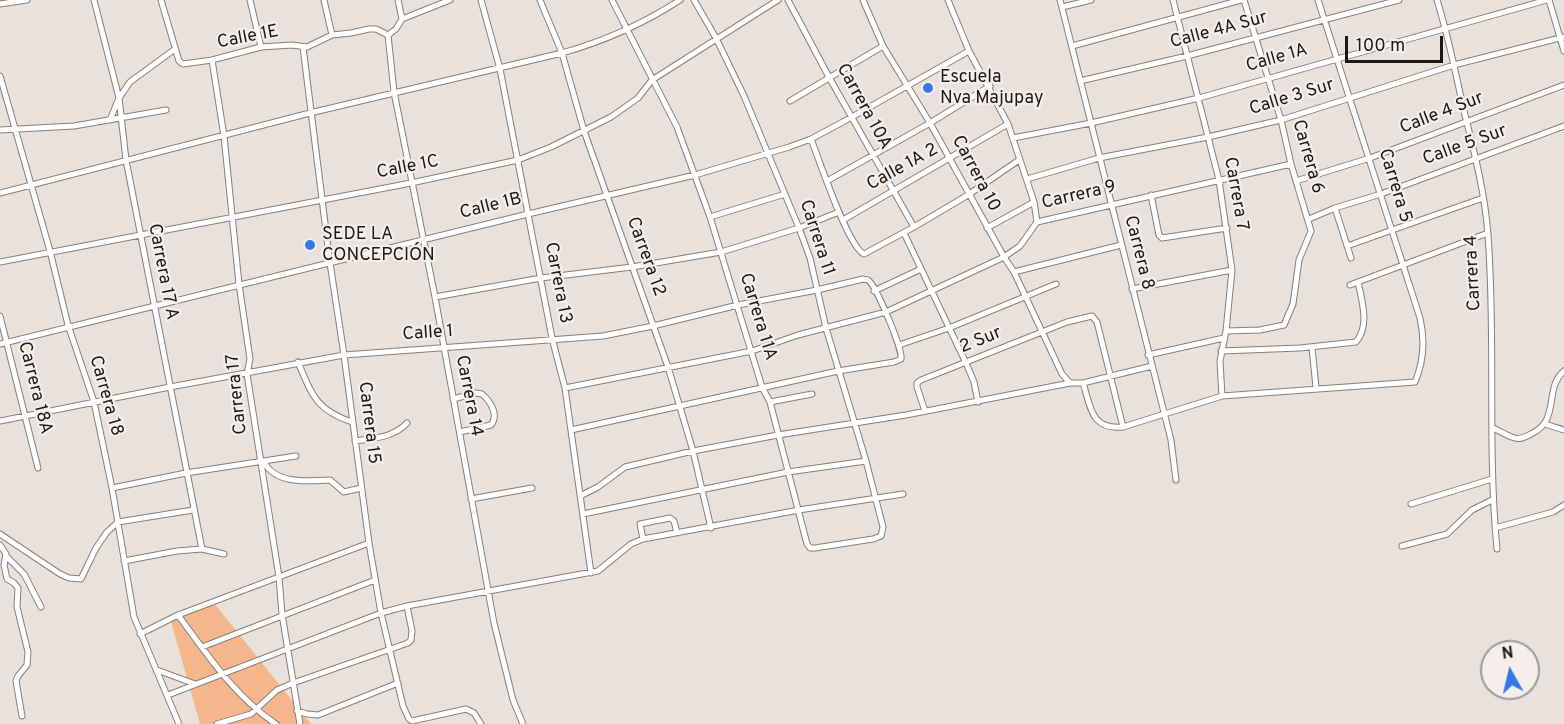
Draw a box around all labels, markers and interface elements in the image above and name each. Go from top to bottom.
street label: Calle 4A Sur [1168,8,1270,54]
street label: Calle 1E [216,21,280,55]
scale bar [1348,24,1446,62]
text: 100 m [1356,35,1405,58]
street label: Calle 1A [1244,40,1310,78]
street label: Carrera 10A [831,60,895,154]
place label: Escuela Nva Majupay [940,67,1043,110]
street label: Calle 3 Sur [1247,75,1337,121]
marker: Escuela Nva Majupay [921,81,935,95]
street label: Calle 4 Sur [1397,88,1487,140]
street label: Carrera 6 [1286,118,1328,196]
street label: Calle 5 Sur [1420,121,1510,171]
street label: Carrera 10 [946,132,1004,216]
street label: Calle 1A 2 [864,140,942,196]
street label: Carrera 5 [1373,146,1415,226]
street label: Calle 1C [375,151,441,185]
street label: Carrera 7 [1218,155,1252,233]
street label: Carrera 9 [1040,177,1118,215]
street label: Calle 1B [458,189,524,225]
street label: Carrera 11 [794,197,838,279]
street label: Carrera 12 [621,214,669,300]
street label: Carrera 8 [1118,214,1158,292]
street label: Carrera 17 A [142,222,182,322]
place label: SEDE LA CONCEPCIÓN [322,224,435,266]
street label: Carrera 4 [1461,234,1487,312]
marker: SEDE LA CONCEPCIÓN [303,238,317,252]
street label: Carrera 13 [539,240,575,326]
street label: Carrera 11A [733,271,781,363]
street label: Calle 1 [402,321,454,347]
street label: 2 Sur [957,323,1005,359]
street label: Carrera 18A [12,339,56,437]
street label: Carrera 18 [83,353,127,439]
street label: Carrera 17 [223,353,253,435]
street label: Carrera 14 [450,353,486,439]
street label: Carrera 15 [352,381,384,465]
north arrow [1480,640,1540,700]
text: N [1501,643,1515,665]

